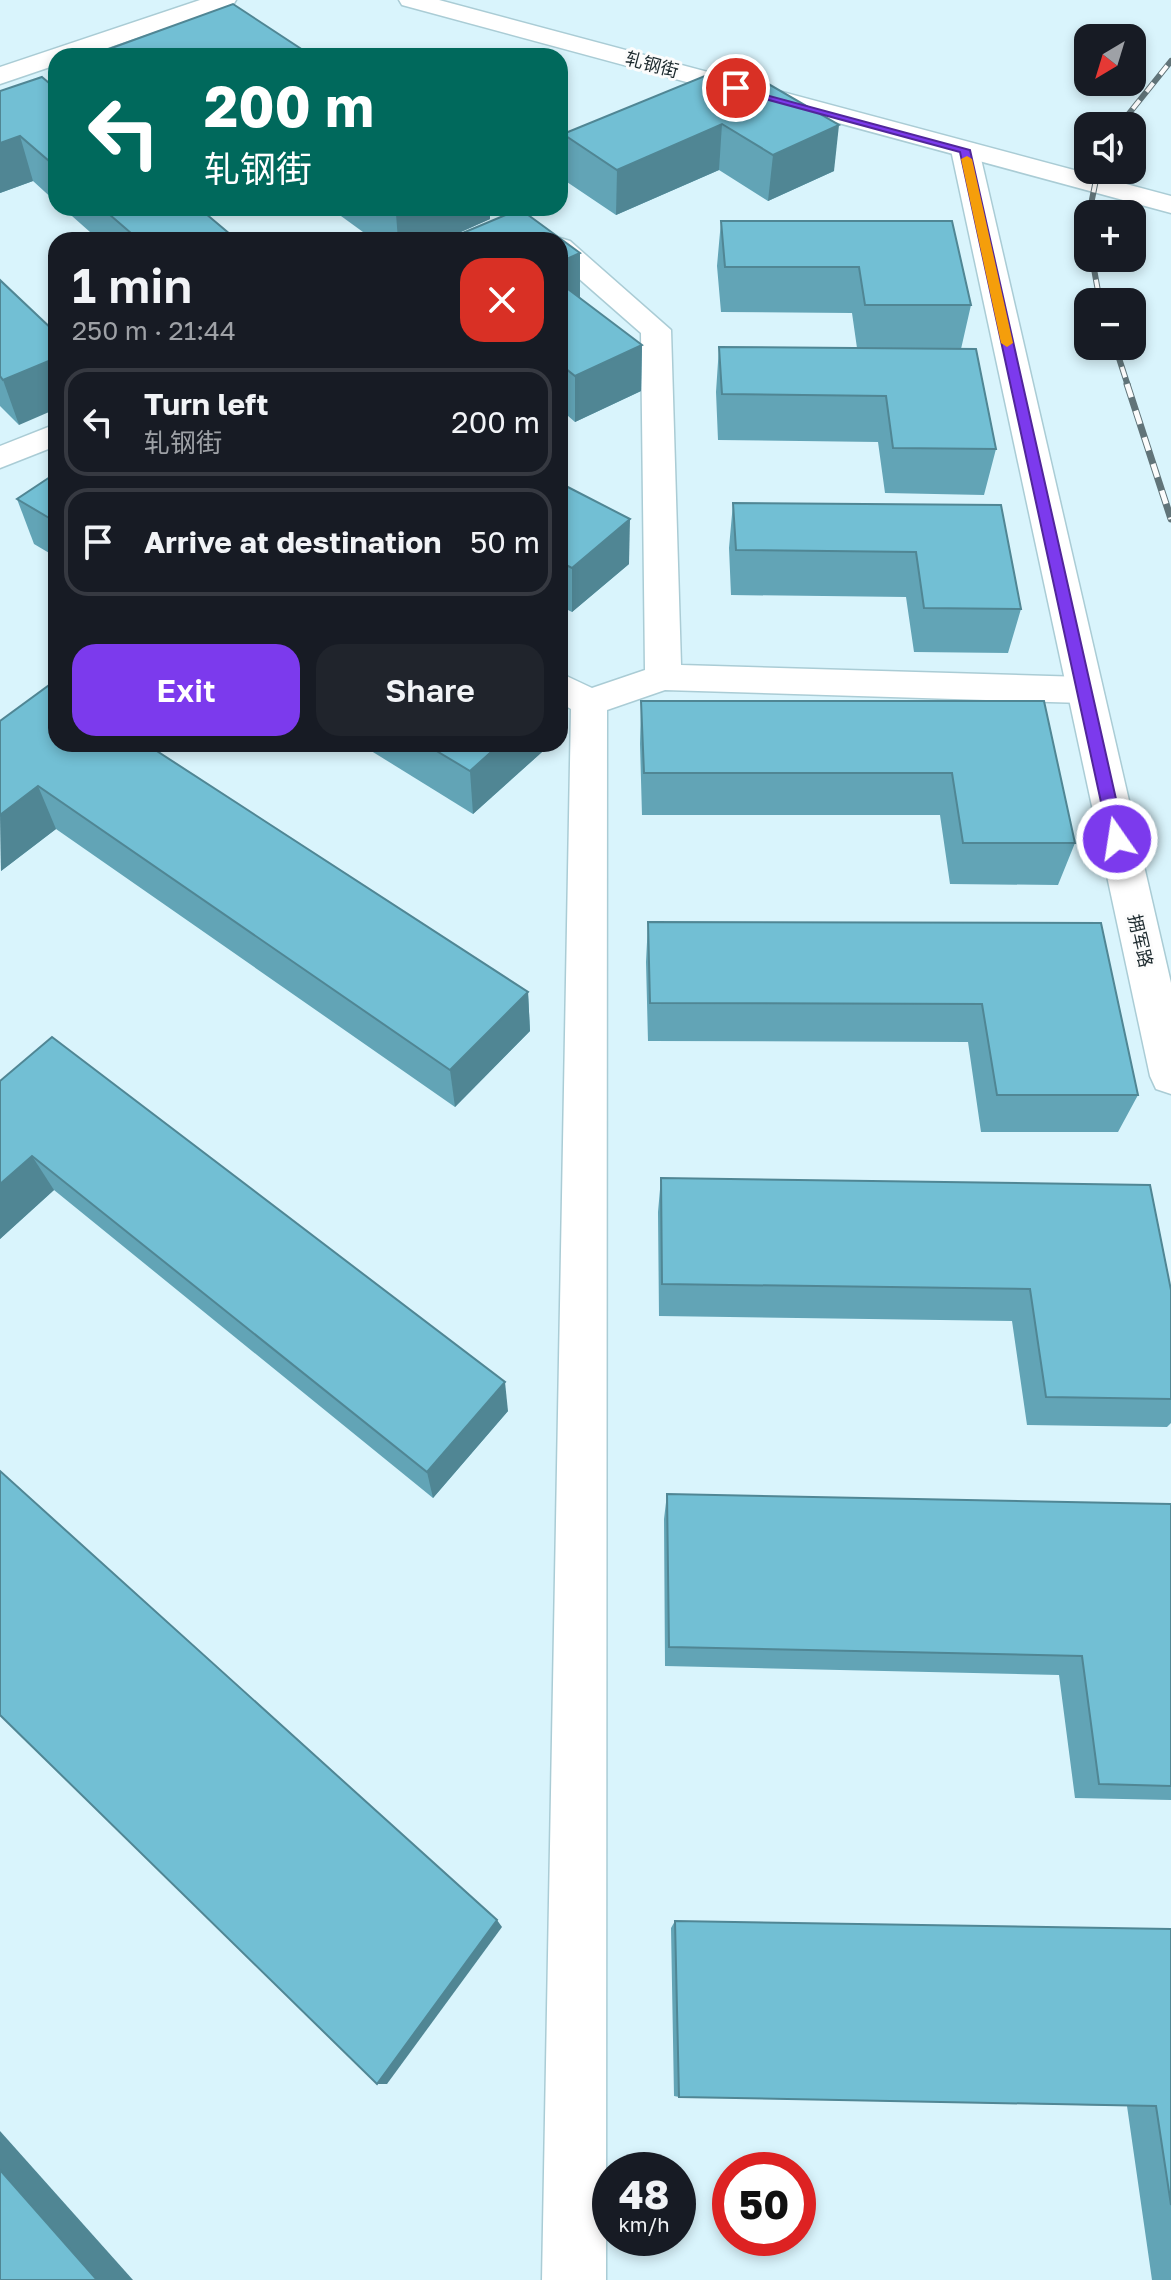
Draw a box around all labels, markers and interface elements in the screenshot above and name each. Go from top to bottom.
north arrow [1074,24,1146,96]
map controls [1074,24,1146,360]
street label: 轧钢街 [623,46,681,82]
pin [702,54,770,122]
icon: arrive [714,66,758,110]
text: 200 m [204,72,374,139]
icon: left [72,80,176,184]
button: sound [1074,112,1146,184]
text: 轧钢街 [204,147,312,190]
button: + [1074,200,1146,272]
text: 1 min [72,256,192,314]
button: close [460,258,544,342]
button: − [1074,288,1146,360]
text: 250 m · 21:44 [72,315,236,346]
text: Turn left [144,386,269,422]
icon: left [76,400,120,444]
text: 200 m [451,404,540,440]
text: 轧钢街 [144,427,222,458]
icon: arrive [76,520,120,564]
text: Arrive at destination [144,524,441,560]
text: 50 m [470,524,540,560]
button: Exit [72,644,300,736]
button: Share [316,644,544,736]
position arrow [1075,797,1159,881]
street label: 拥军路 [1124,912,1158,970]
speed limit sign: 50 [712,2152,816,2256]
text: 48 [619,2170,669,2218]
text: km/h [619,2212,669,2236]

